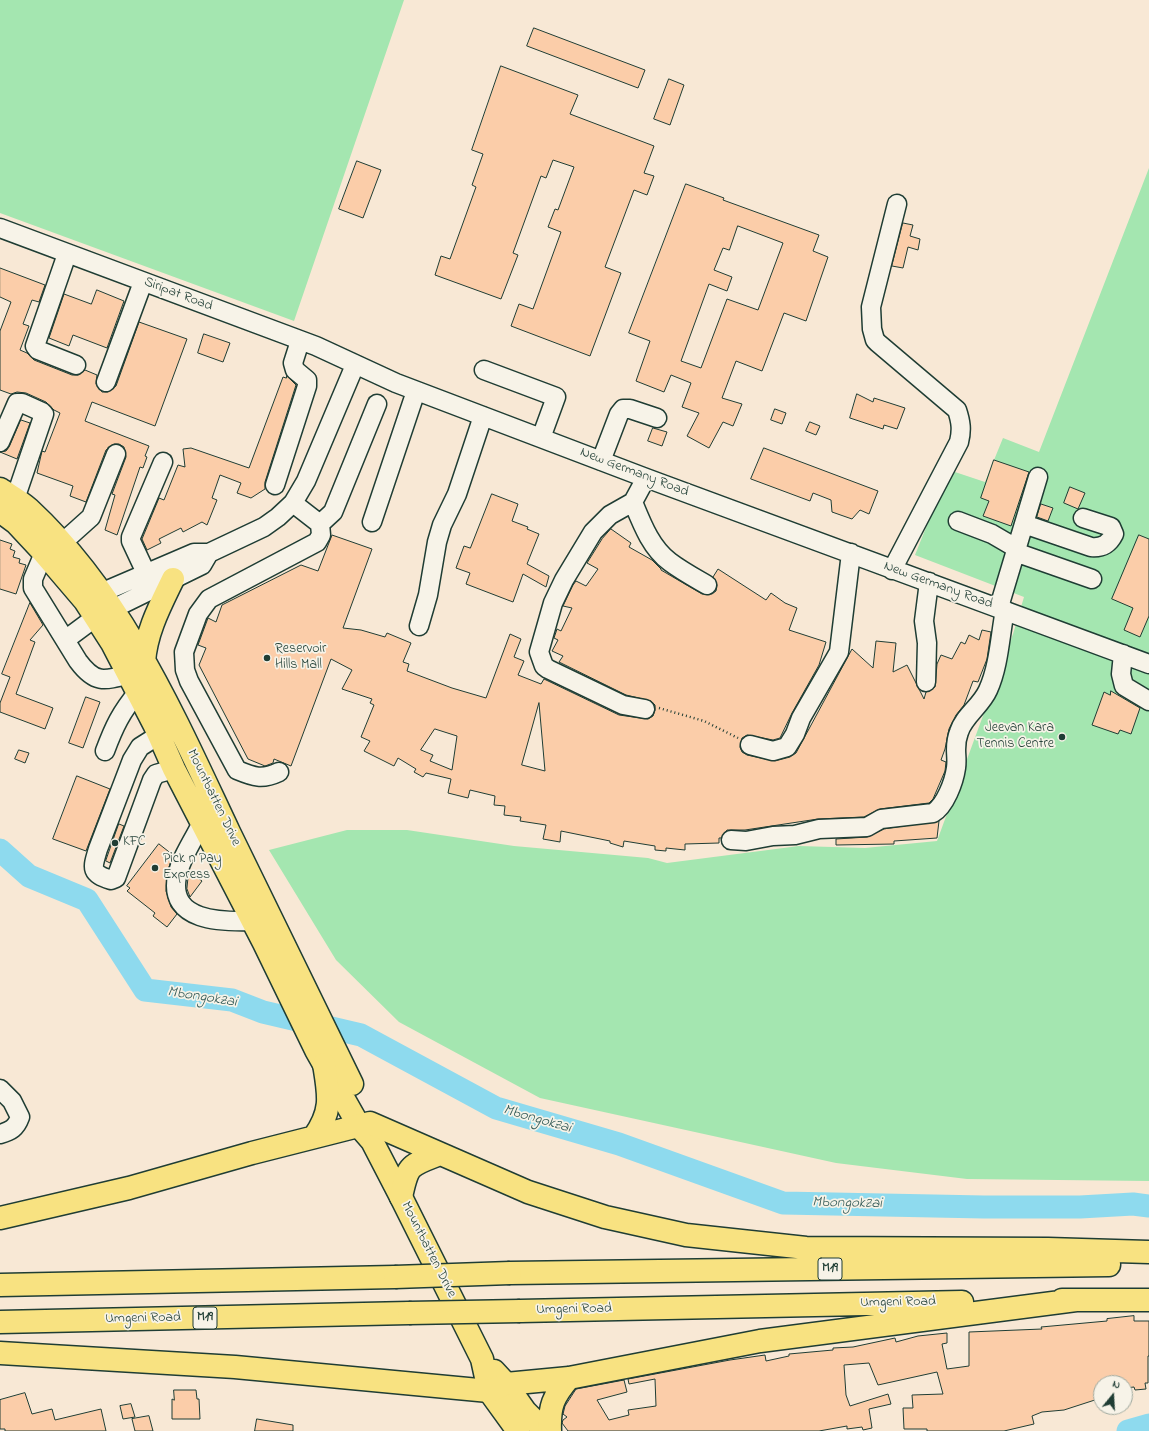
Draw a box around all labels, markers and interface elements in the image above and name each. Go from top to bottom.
street label: Siripat Road [141,274,215,316]
street label: New Germany Road [577,445,691,501]
street label: New Germany Road [881,558,995,614]
place label: Reservoir Hills Mall [275,642,326,674]
marker: Reservoir Hills Mall [262,653,272,663]
place label: Jeevan Kara Tennis Centre [977,721,1054,754]
marker: Jeevan Kara Tennis Centre [1057,732,1067,742]
street label: Mountbatten Drive [182,747,244,849]
place label: KFC [123,835,145,851]
marker: KFC [110,838,120,848]
place label: Pick n Pay Express [163,852,222,884]
marker: Pick n Pay Express [150,863,160,873]
water label: Mbongokzai [166,984,238,1012]
water label: Mbongokzai [501,1102,573,1138]
water label: Mbongokzai [812,1194,882,1214]
street label: Mountbatten Drive [397,1199,459,1301]
road number: M19 [818,1258,842,1280]
street label: Umgeni Road [860,1294,936,1312]
street label: Umgeni Road [536,1301,612,1319]
road number: M19 [193,1307,217,1329]
street label: Umgeni Road [105,1310,181,1328]
north arrow [1093,1375,1133,1415]
text: N [1110,1376,1122,1393]

